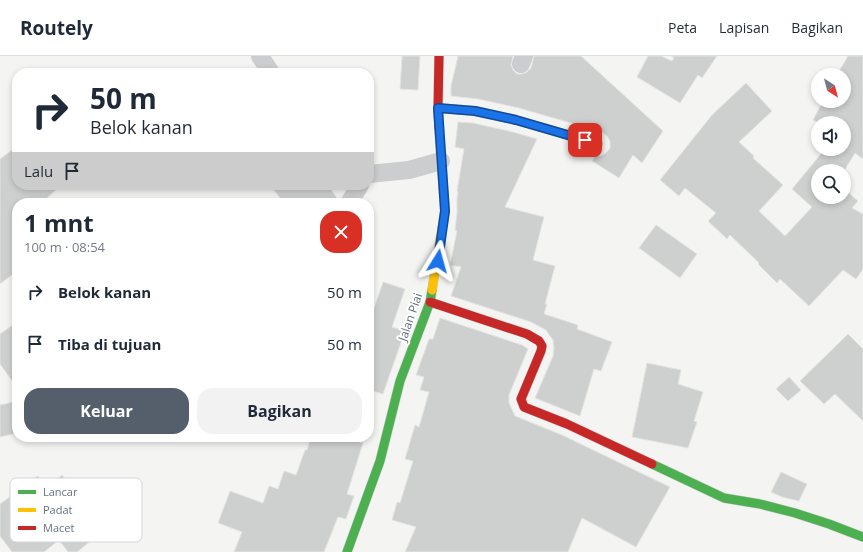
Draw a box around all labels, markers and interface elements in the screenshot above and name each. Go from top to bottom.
text: Routely [20,15,93,41]
text: Peta [668,18,697,37]
text: Lapisan [719,18,769,37]
text: Bagikan [791,18,843,37]
north arrow [811,68,851,108]
map controls [811,68,851,204]
text: 50 m [90,79,157,117]
icon: right [24,84,76,136]
text: Belok kanan [90,115,193,139]
button: sound [811,116,851,156]
pin [568,123,602,157]
icon: arrive [574,129,596,151]
icon: arrive [61,160,83,182]
text: Lalu [24,161,53,181]
button: search [811,164,851,204]
text: 1 mnt [24,206,94,239]
button: close [320,211,362,253]
text: 100 m · 08:54 [24,238,105,256]
position arrow [417,240,459,282]
icon: right [24,281,46,303]
text: Belok kanan [58,282,151,302]
text: 50 m [327,282,362,302]
street label: Jalan Piai [393,291,426,344]
icon: arrive [24,333,46,355]
text: Tiba di tujuan [58,334,161,354]
text: 50 m [327,334,362,354]
button: Keluar [24,388,189,434]
button: Bagikan [197,388,362,434]
legend [10,478,142,542]
text: Lancar [43,484,78,499]
text: Padat [43,502,73,517]
text: Macet [43,520,74,535]

